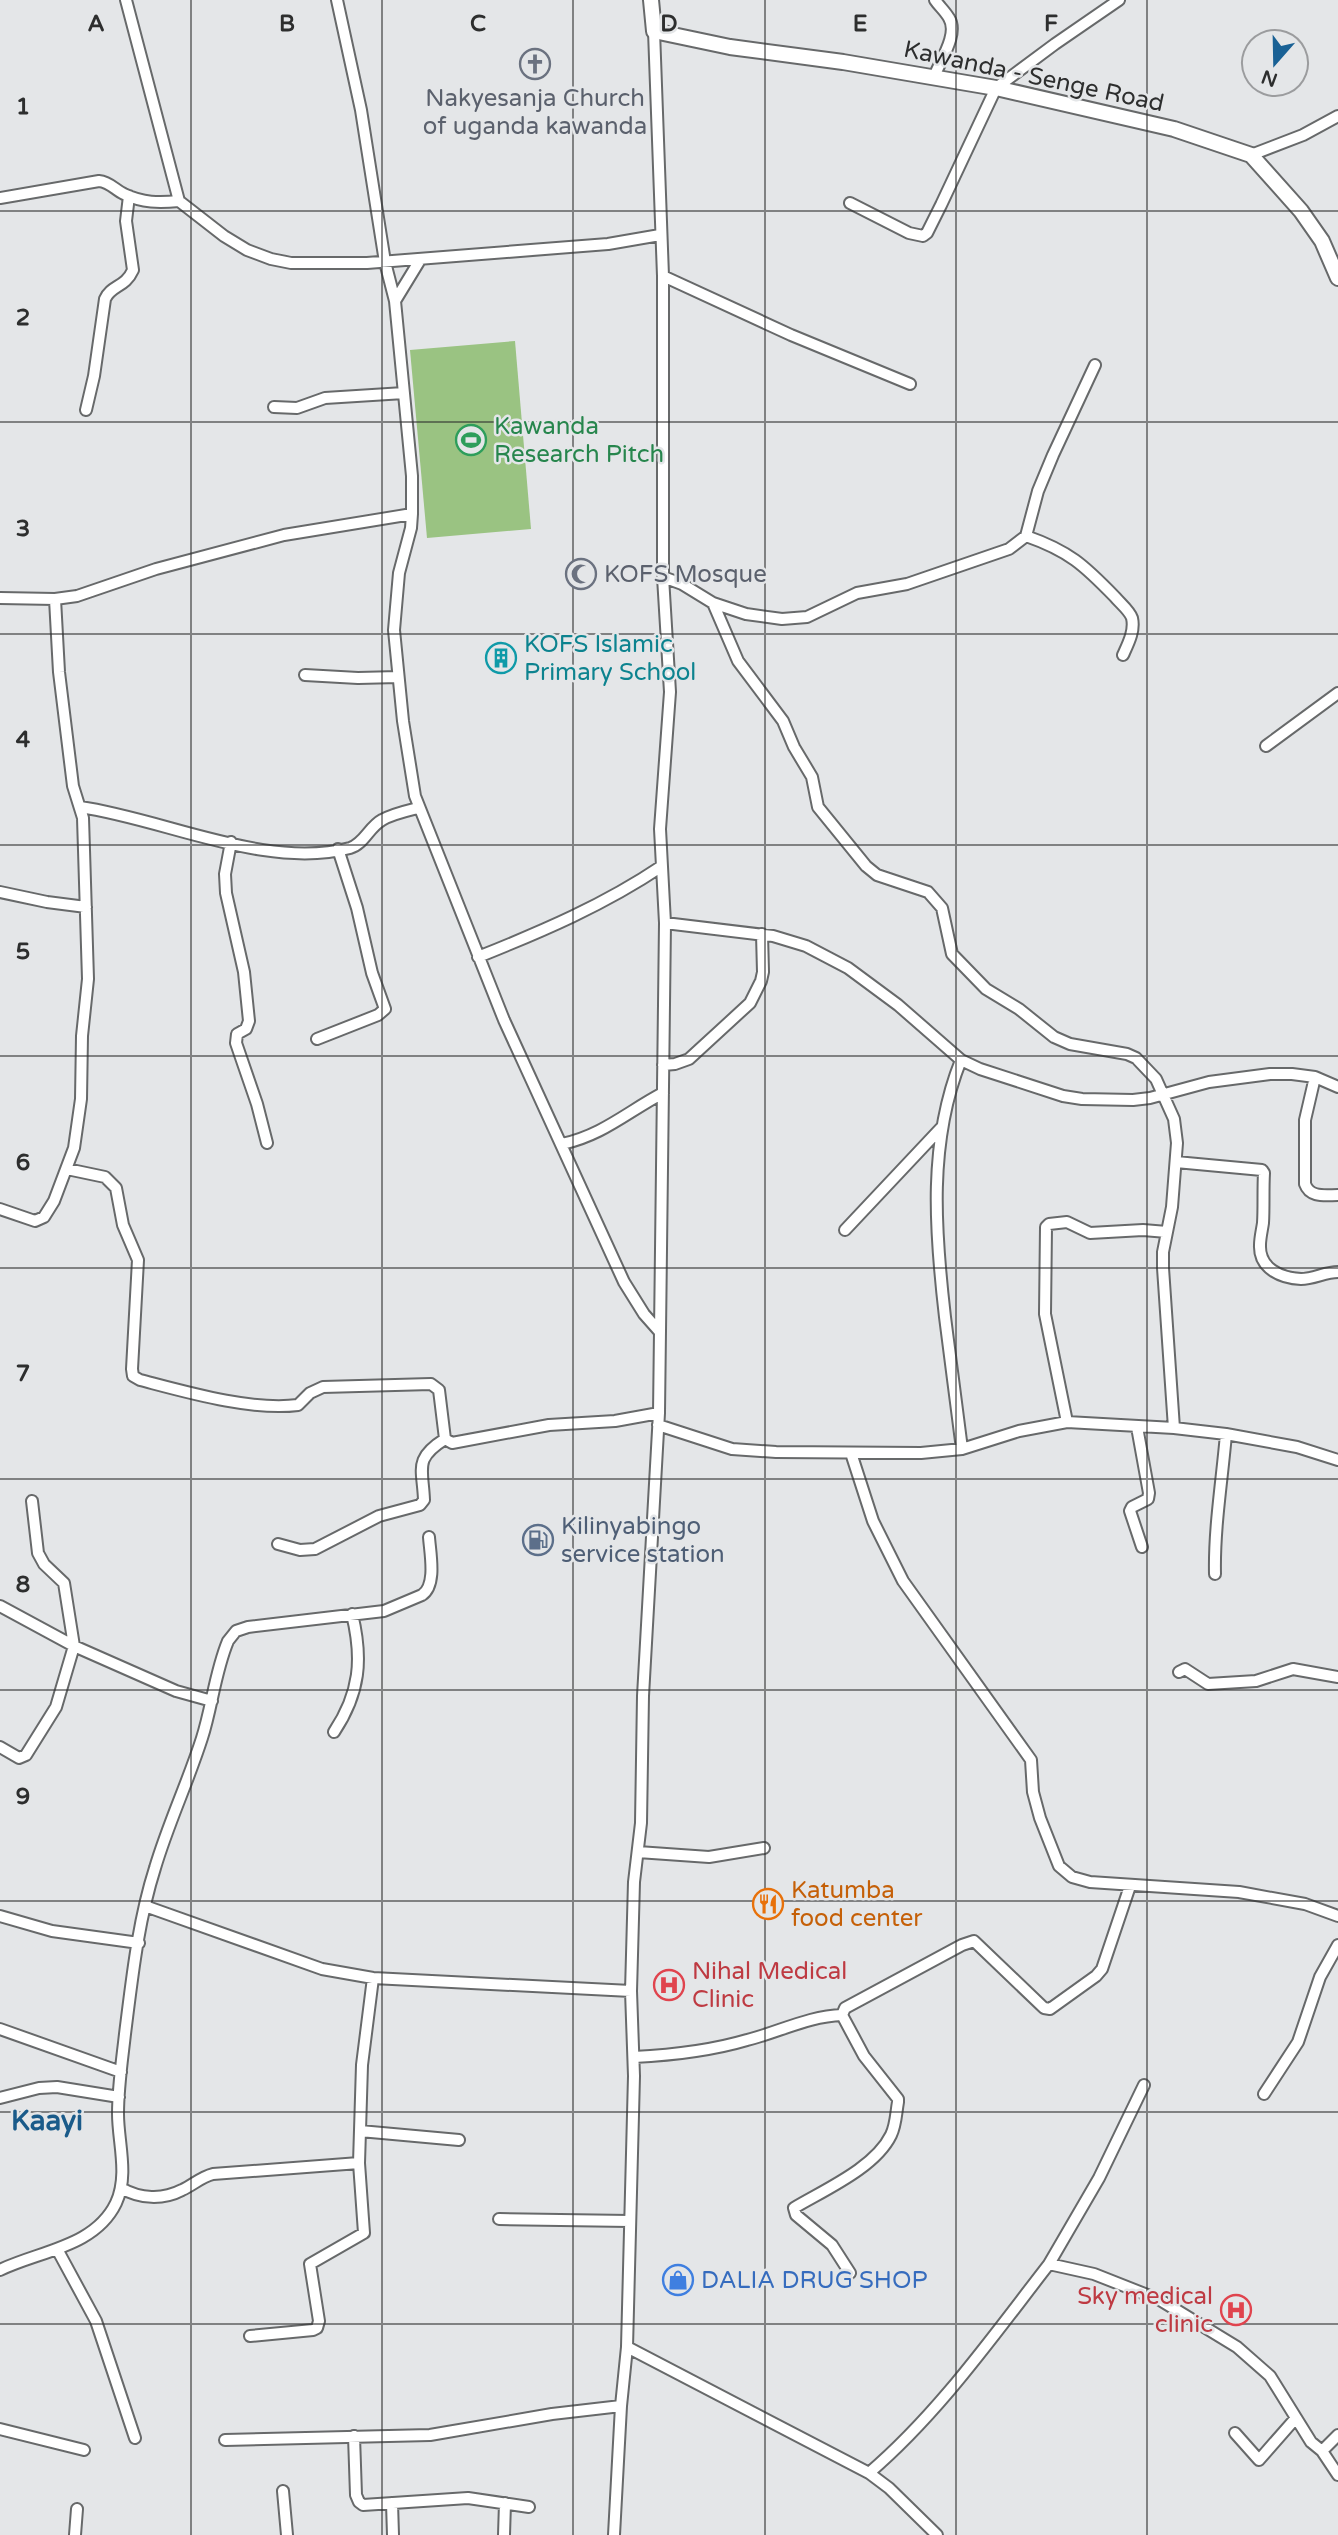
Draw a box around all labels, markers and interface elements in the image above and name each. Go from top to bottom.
text: A [87,10,105,38]
text: B [279,10,295,38]
text: C [470,10,486,38]
text: D [660,10,678,38]
text: E [853,10,867,38]
text: F [1044,10,1058,38]
north arrow [1240,28,1310,98]
street label: Kawanda - Senge Road [901,35,1167,118]
church icon: Nakyesanja Church of uganda kawanda [518,47,552,81]
text: N [1259,65,1280,91]
place label: Nakyesanja Church of uganda kawanda [423,84,647,141]
text: 1 [16,93,30,121]
text: 2 [16,304,30,332]
place label: Kawanda Research Pitch [494,412,664,469]
sports icon: Kawanda Research Pitch [454,423,488,457]
text: 3 [16,515,30,543]
mosque icon: KOFS Mosque [564,557,598,591]
place label: KOFS Mosque [604,560,767,589]
place label: KOFS Islamic Primary School [524,630,696,687]
building icon: KOFS Islamic Primary School [484,641,518,675]
text: 4 [16,726,31,754]
text: 5 [16,938,30,966]
text: 6 [16,1149,30,1177]
text: 7 [16,1360,30,1388]
place label: Kilinyabingo service station [561,1512,725,1569]
fuel station icon: Kilinyabingo service station [521,1523,555,1557]
text: 8 [16,1571,30,1599]
text: 9 [16,1783,30,1811]
place label: Katumba food center [791,1876,923,1933]
restaurant icon: Katumba food center [751,1887,785,1921]
place label: Nihal Medical Clinic [692,1957,847,2014]
hospital icon: Nihal Medical Clinic [652,1968,686,2002]
district label: Kaayi [11,2104,83,2138]
shop icon: DALIA DRUG SHOP [661,2263,695,2297]
place label: DALIA DRUG SHOP [701,2266,928,2295]
place label: Sky medical clinic [1077,2282,1213,2339]
hospital icon: Sky medical clinic [1219,2293,1253,2327]

